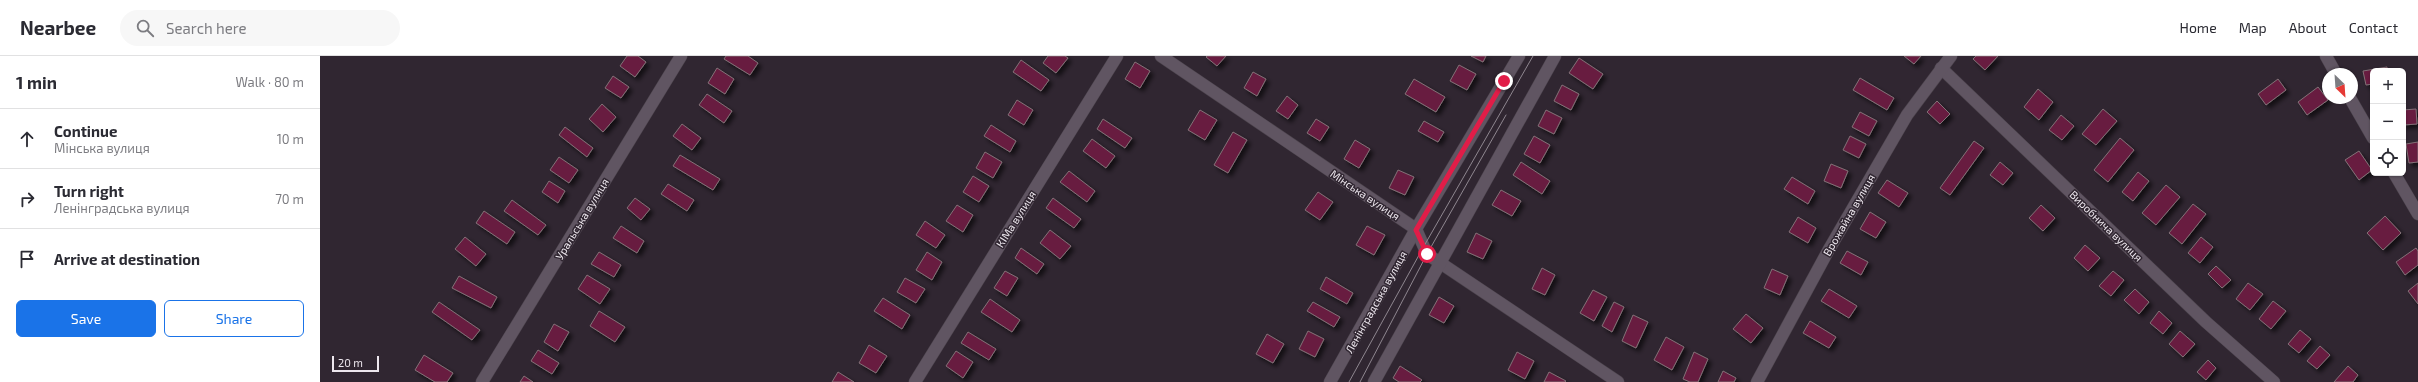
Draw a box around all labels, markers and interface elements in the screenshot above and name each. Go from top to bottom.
search box [120,10,400,46]
text: Nearbee [20,16,96,39]
icon: search [134,17,156,39]
text: Search here [166,19,247,37]
text: Home [2180,19,2217,36]
text: Map [2239,19,2267,36]
text: About [2289,19,2327,36]
text: Contact [2349,19,2398,36]
north arrow [2322,68,2358,104]
map controls [2370,68,2406,176]
button: + [2370,68,2406,104]
text: 1 min [16,72,57,92]
route end [1495,72,1513,90]
text: Walk · 80 m [235,74,304,90]
button: − [2370,104,2406,140]
text: Continue [54,122,117,140]
icon: ahead [16,128,38,150]
text: 10 m [277,131,304,147]
text: Мінська вулиця [54,140,150,156]
button: locate [2370,140,2406,176]
street label: Мінська вулиця [1328,167,1402,223]
street label: Врожайна вулиця [1820,172,1878,258]
street label: Уральська вулиця [552,176,612,262]
text: Turn right [54,182,124,200]
icon: right [16,188,38,210]
street label: КІМа вулиця [993,188,1039,250]
street label: Виробнича вулиця [2067,188,2145,264]
text: 70 m [275,191,304,207]
text: Ленінградська вулиця [54,200,190,216]
route start [1418,245,1436,263]
icon: arrive [16,248,38,270]
street label: Ленінградська вулиця [1342,248,1410,356]
text: Arrive at destination [54,250,200,268]
button: Save [16,300,156,337]
button: Share [164,300,304,337]
scale bar [332,354,379,373]
text: 20 m [338,356,363,369]

